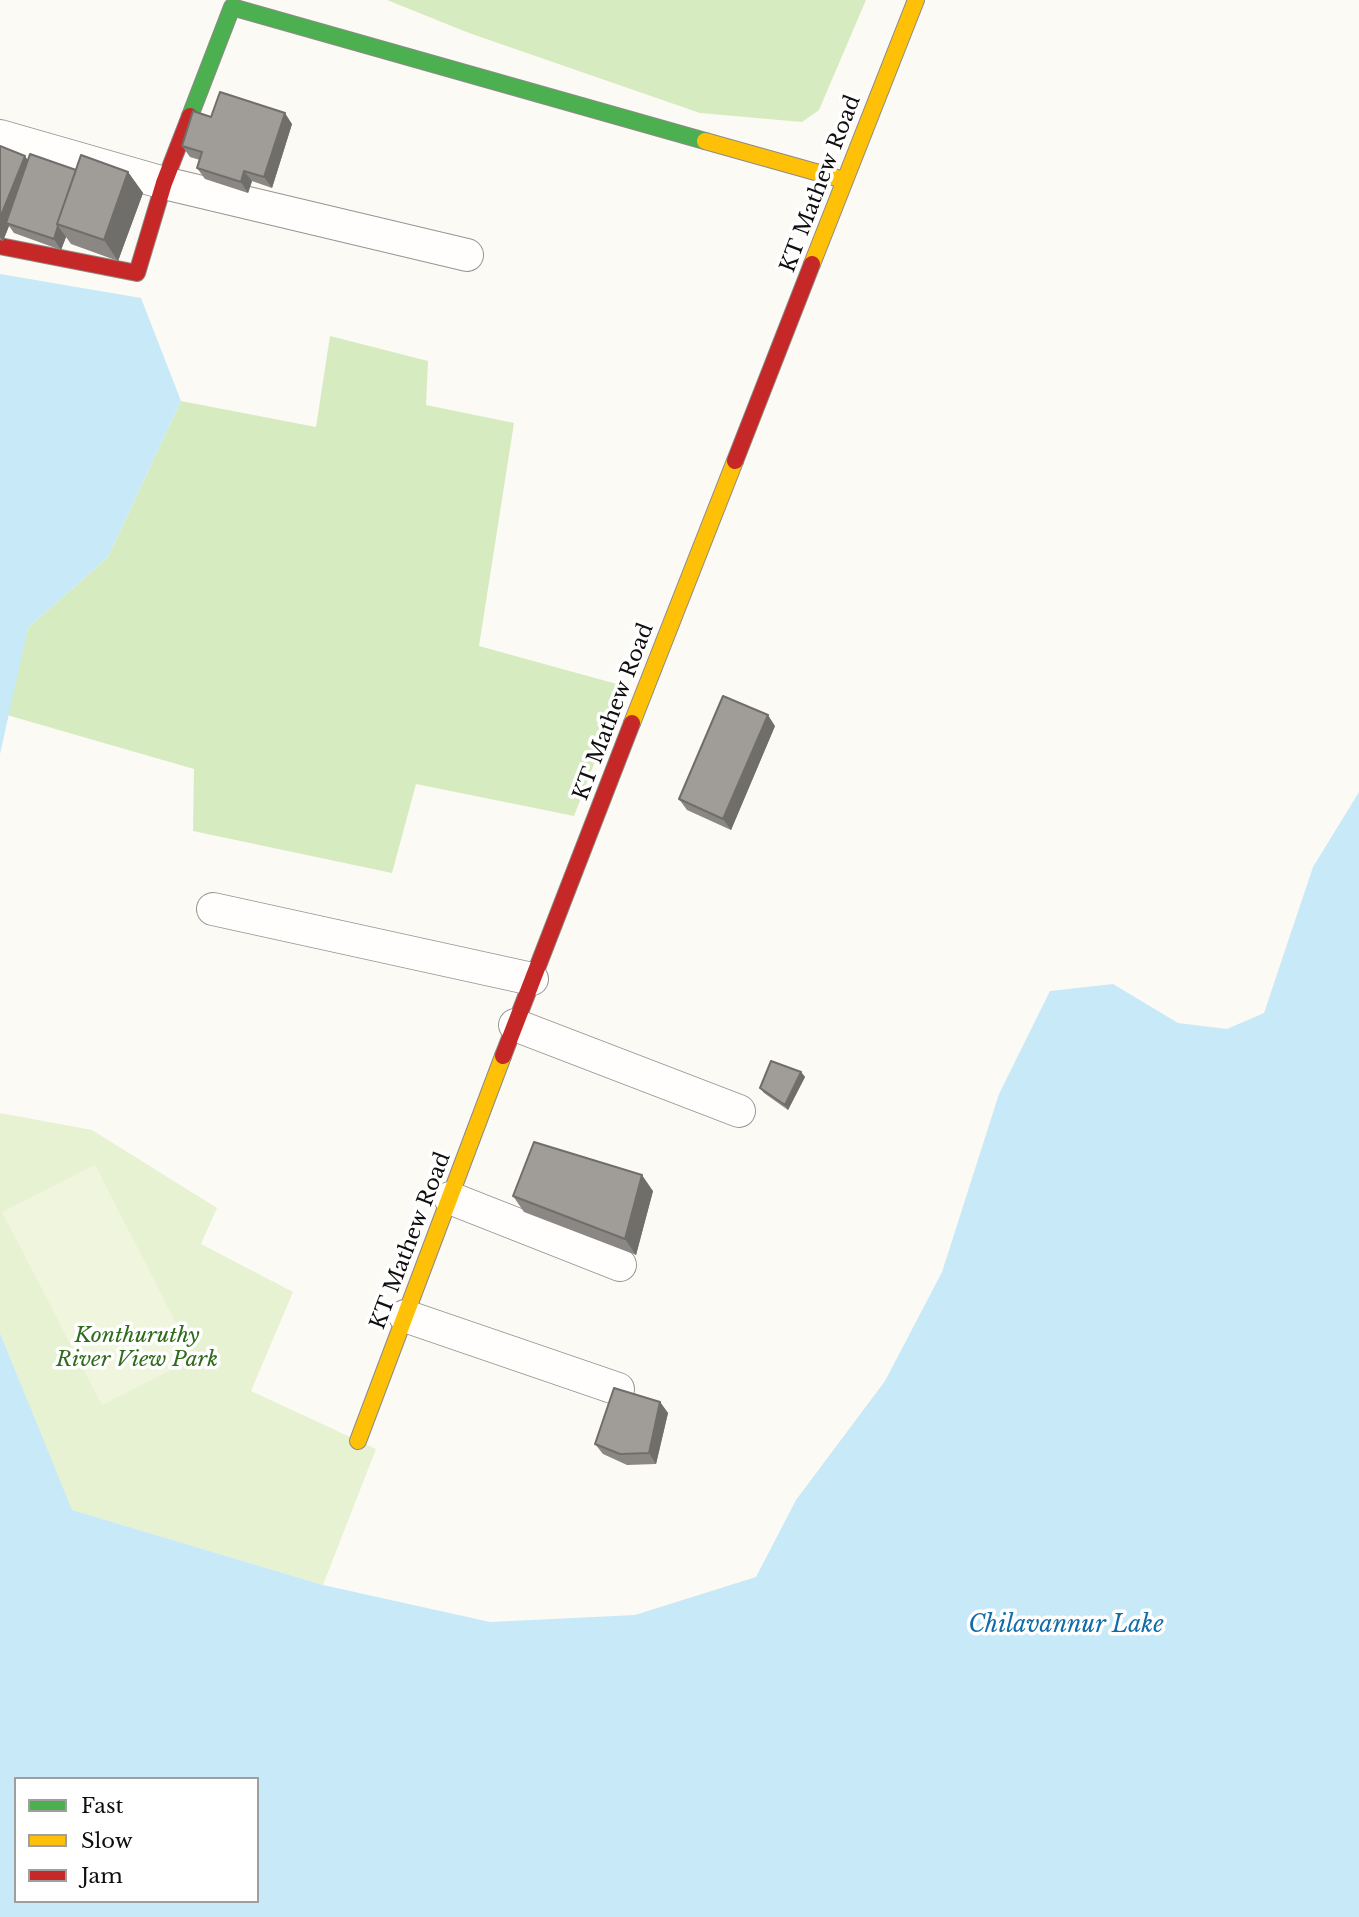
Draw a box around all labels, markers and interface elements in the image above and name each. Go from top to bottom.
street label: KT Mathew Road [776,92,866,276]
street label: KT Mathew Road [569,620,659,804]
street label: KT Mathew Road [366,1149,456,1333]
park label: Konthuruthy River View Park [56,1323,218,1373]
water label: Chilavannur Lake [968,1612,1164,1640]
legend [14,1777,259,1903]
text: Fast [81,1793,123,1819]
text: Slow [81,1828,133,1854]
text: Jam [81,1863,123,1889]

